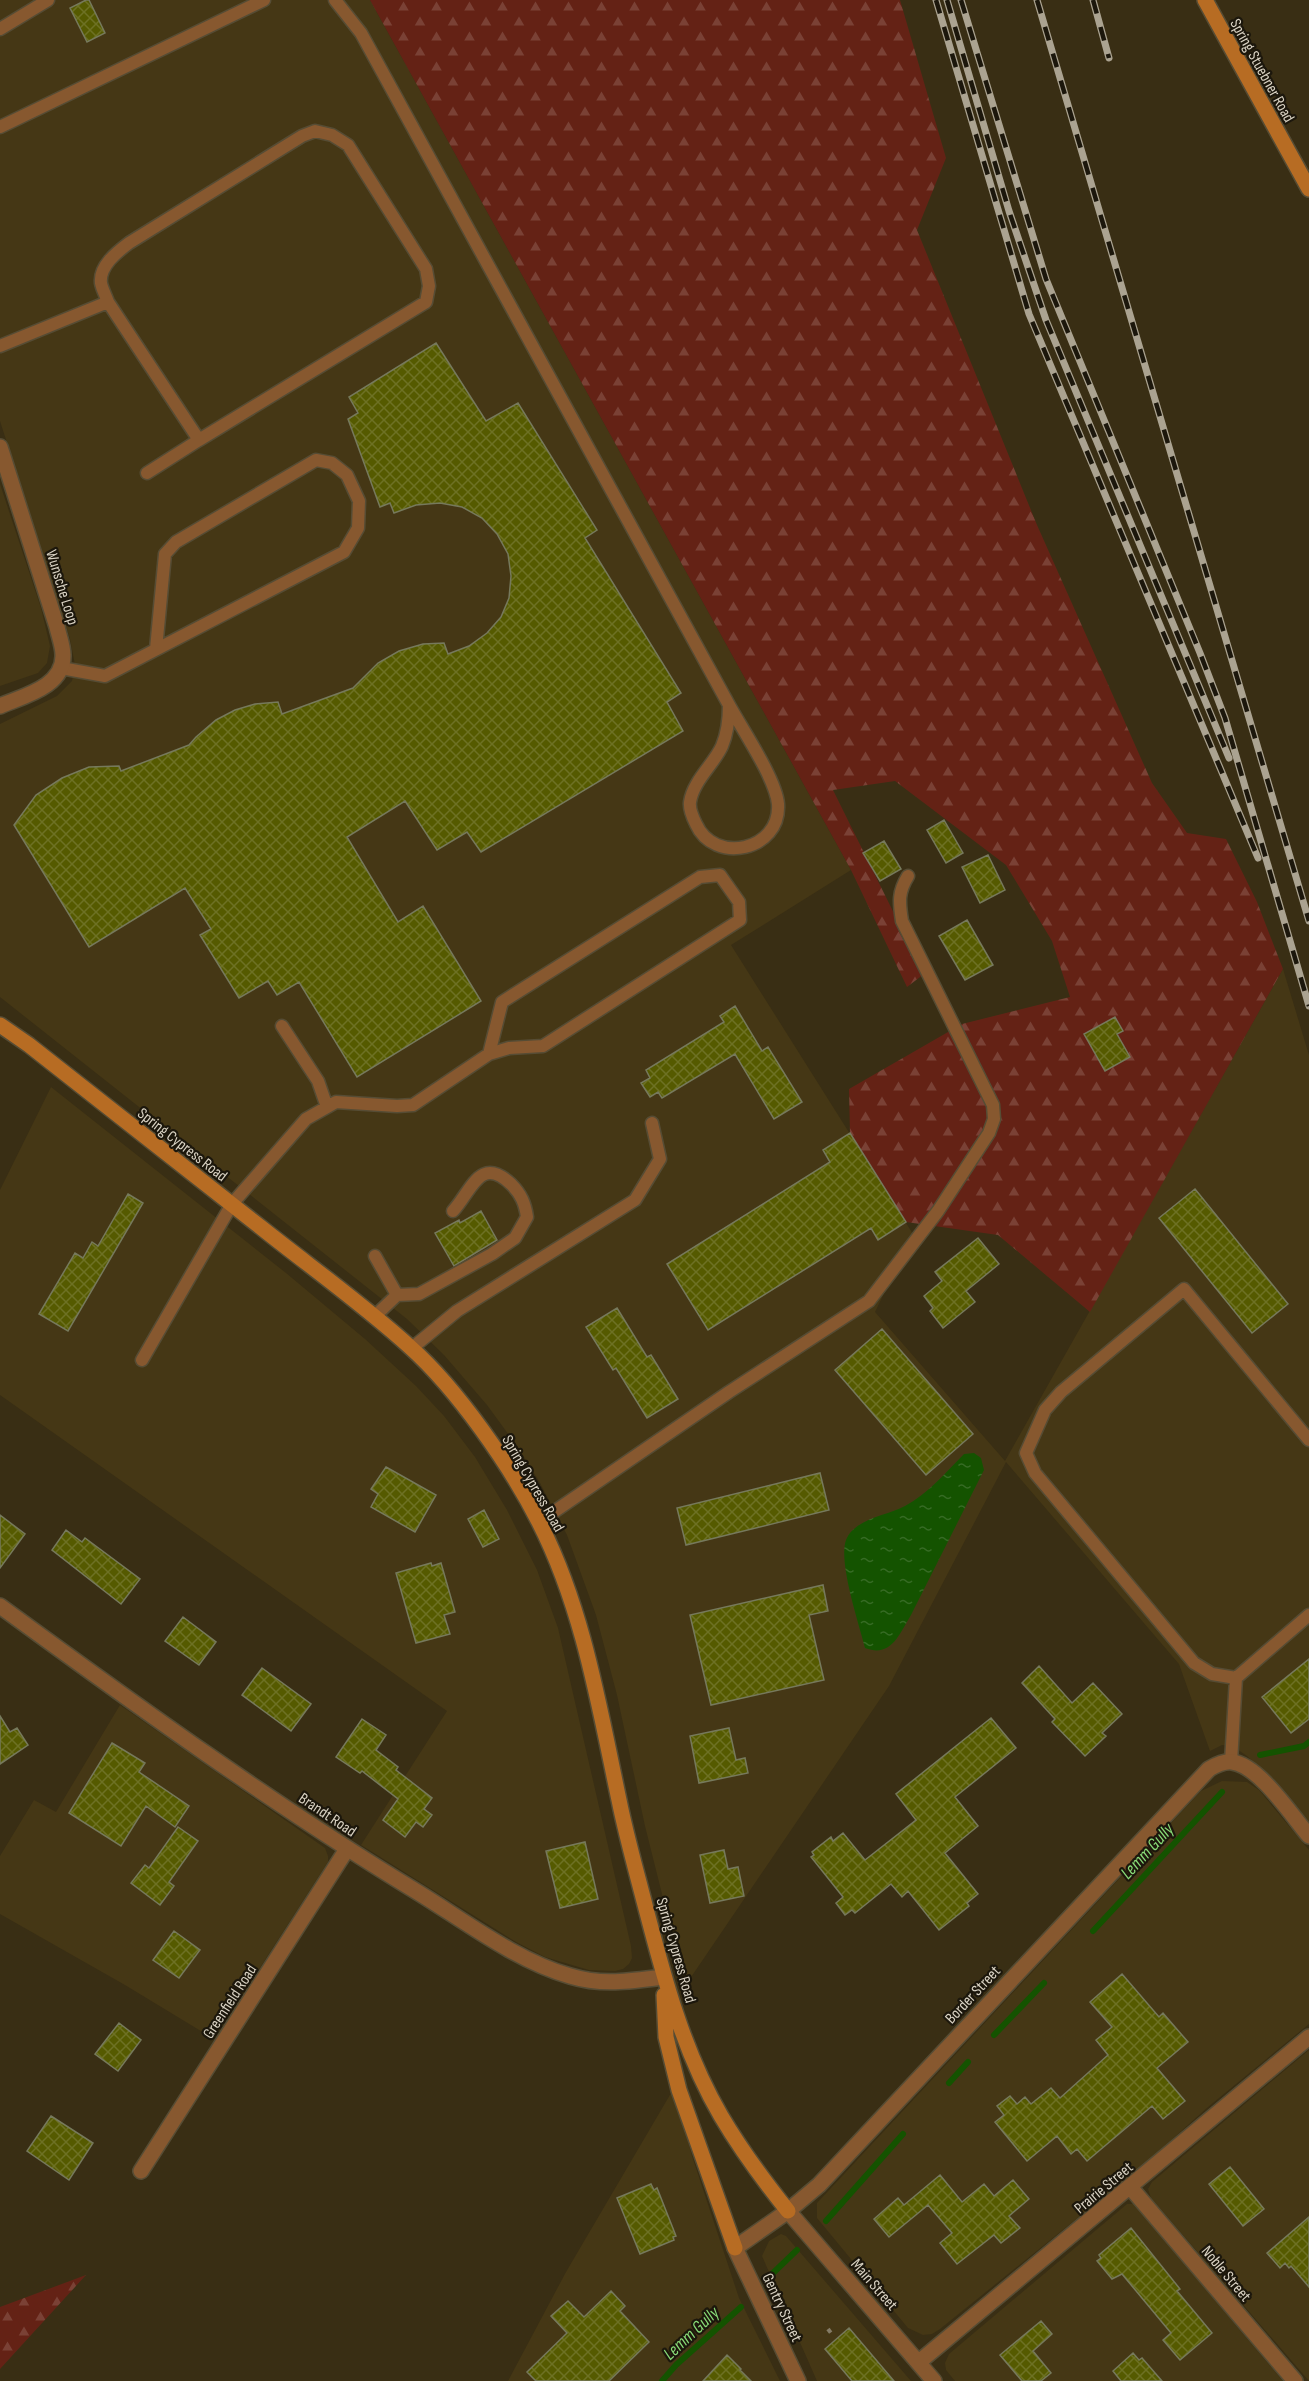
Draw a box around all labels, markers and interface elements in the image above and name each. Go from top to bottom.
street label: Spring Stuebner Road [1225,16,1298,126]
street label: Wunsche Loop [41,548,82,627]
street label: Spring Cypress Road [133,1104,231,1186]
street label: Spring Cypress Road [497,1432,568,1536]
street label: Brandt Road [295,1789,360,1841]
water label: Lemm Gully [1116,1818,1179,1884]
street label: Spring Cypress Road [651,1896,700,2005]
street label: Greenfield Road [199,1961,261,2042]
street label: Border Street [942,1962,1005,2028]
street label: Prairie Street [1071,2158,1137,2218]
street label: Noble Street [1197,2242,1255,2306]
street label: Main Street [846,2255,901,2315]
street label: Gentry Street [757,2270,806,2345]
water label: Lemm Gully [659,2302,724,2364]

